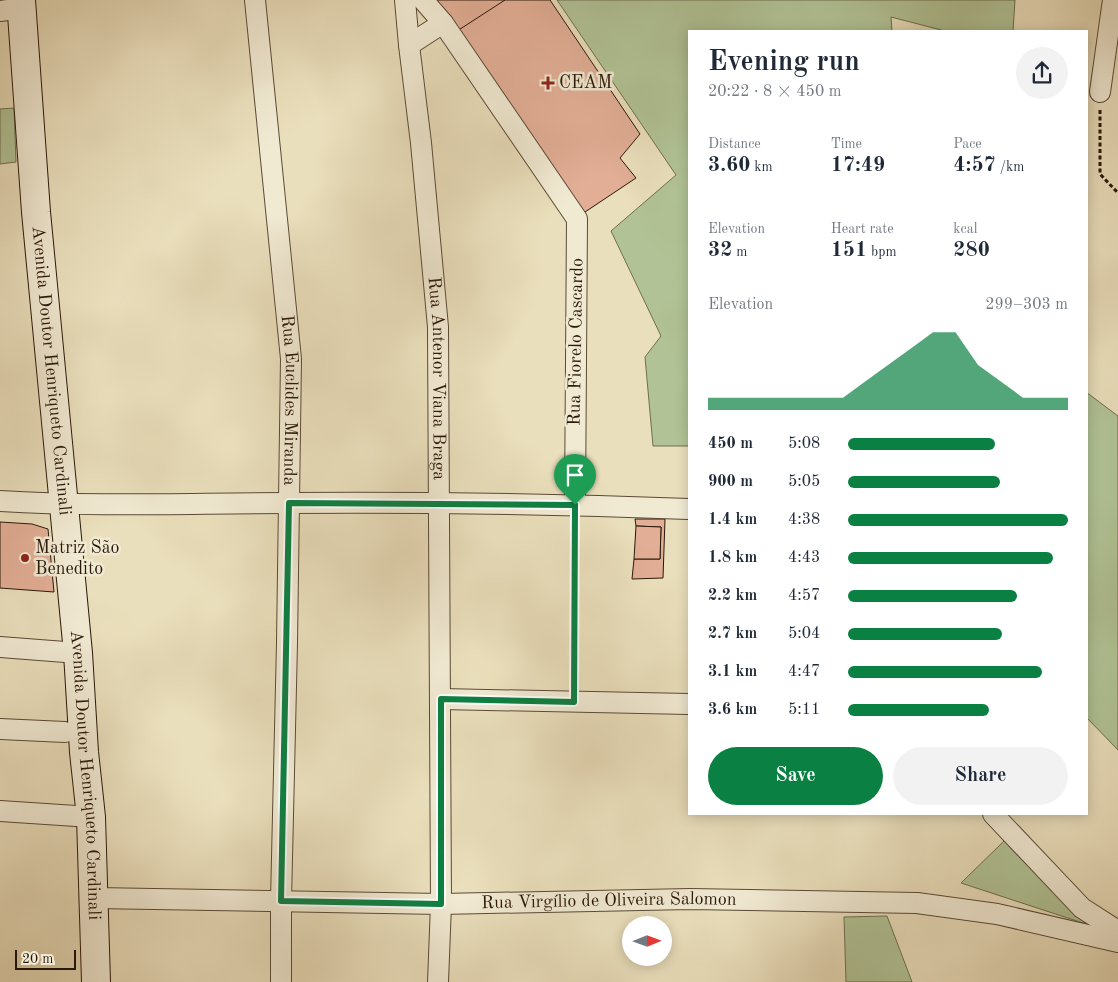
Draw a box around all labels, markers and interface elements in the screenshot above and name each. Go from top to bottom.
button: share [1016,47,1068,99]
text: Evening run [708,49,860,77]
place label: CEAM [559,74,612,92]
marker: CEAM [541,76,555,90]
text: 20:22 · 8 × 450 m [708,84,841,100]
text: Distance [708,137,761,151]
text: Time [831,137,862,151]
text: Pace [953,137,982,151]
text: 3.60 [708,155,750,176]
text: 17:49 [831,155,885,176]
text: 4:57 [953,155,996,176]
text: km [750,160,773,174]
text: /km [996,160,1024,174]
text: Elevation [708,222,765,236]
text: Heart rate [831,222,894,236]
text: kcal [953,222,977,236]
street label: Avenida Doutor Henriqueto Cardinali [28,225,74,516]
text: 32 [708,240,732,261]
text: 151 [831,240,867,261]
text: 280 [953,240,990,261]
text: m [732,245,747,259]
text: bpm [867,245,897,259]
street label: Rua Fiorelo Cascardo [566,258,586,426]
street label: Rua Antenor Viana Braga [424,276,448,480]
text: Elevation [708,297,773,313]
text: 299–303 m [985,297,1068,313]
street label: Rua Euclides Miranda [278,314,300,486]
text: 450 m [708,436,753,452]
text: 5:08 [788,436,820,452]
pin [554,454,596,505]
icon: arrive [561,461,589,489]
text: 900 m [708,474,753,490]
text: 5:05 [788,474,820,490]
text: 1.4 km [708,512,757,528]
text: 4:38 [788,512,820,528]
place label: Matriz São Benedito [35,539,120,578]
text: 1.8 km [708,550,757,566]
text: 4:43 [788,550,820,566]
marker: Matriz São Benedito [19,552,31,564]
text: 2.2 km [708,588,757,604]
text: 4:57 [788,588,820,604]
text: 2.7 km [708,626,757,642]
text: 5:04 [788,626,820,642]
street label: Avenida Doutor Henriqueto Cardinali [67,629,103,921]
text: 3.1 km [708,664,757,680]
text: 4:47 [788,664,820,680]
text: 3.6 km [708,702,757,718]
text: 5:11 [788,702,820,718]
button: Save [708,747,883,805]
button: Share [893,747,1068,805]
street label: Rua Virgílio de Oliveira Salomon [481,890,737,912]
north arrow [622,916,672,966]
map controls [622,916,672,966]
scale bar [15,947,76,970]
text: 20 m [22,952,53,966]

